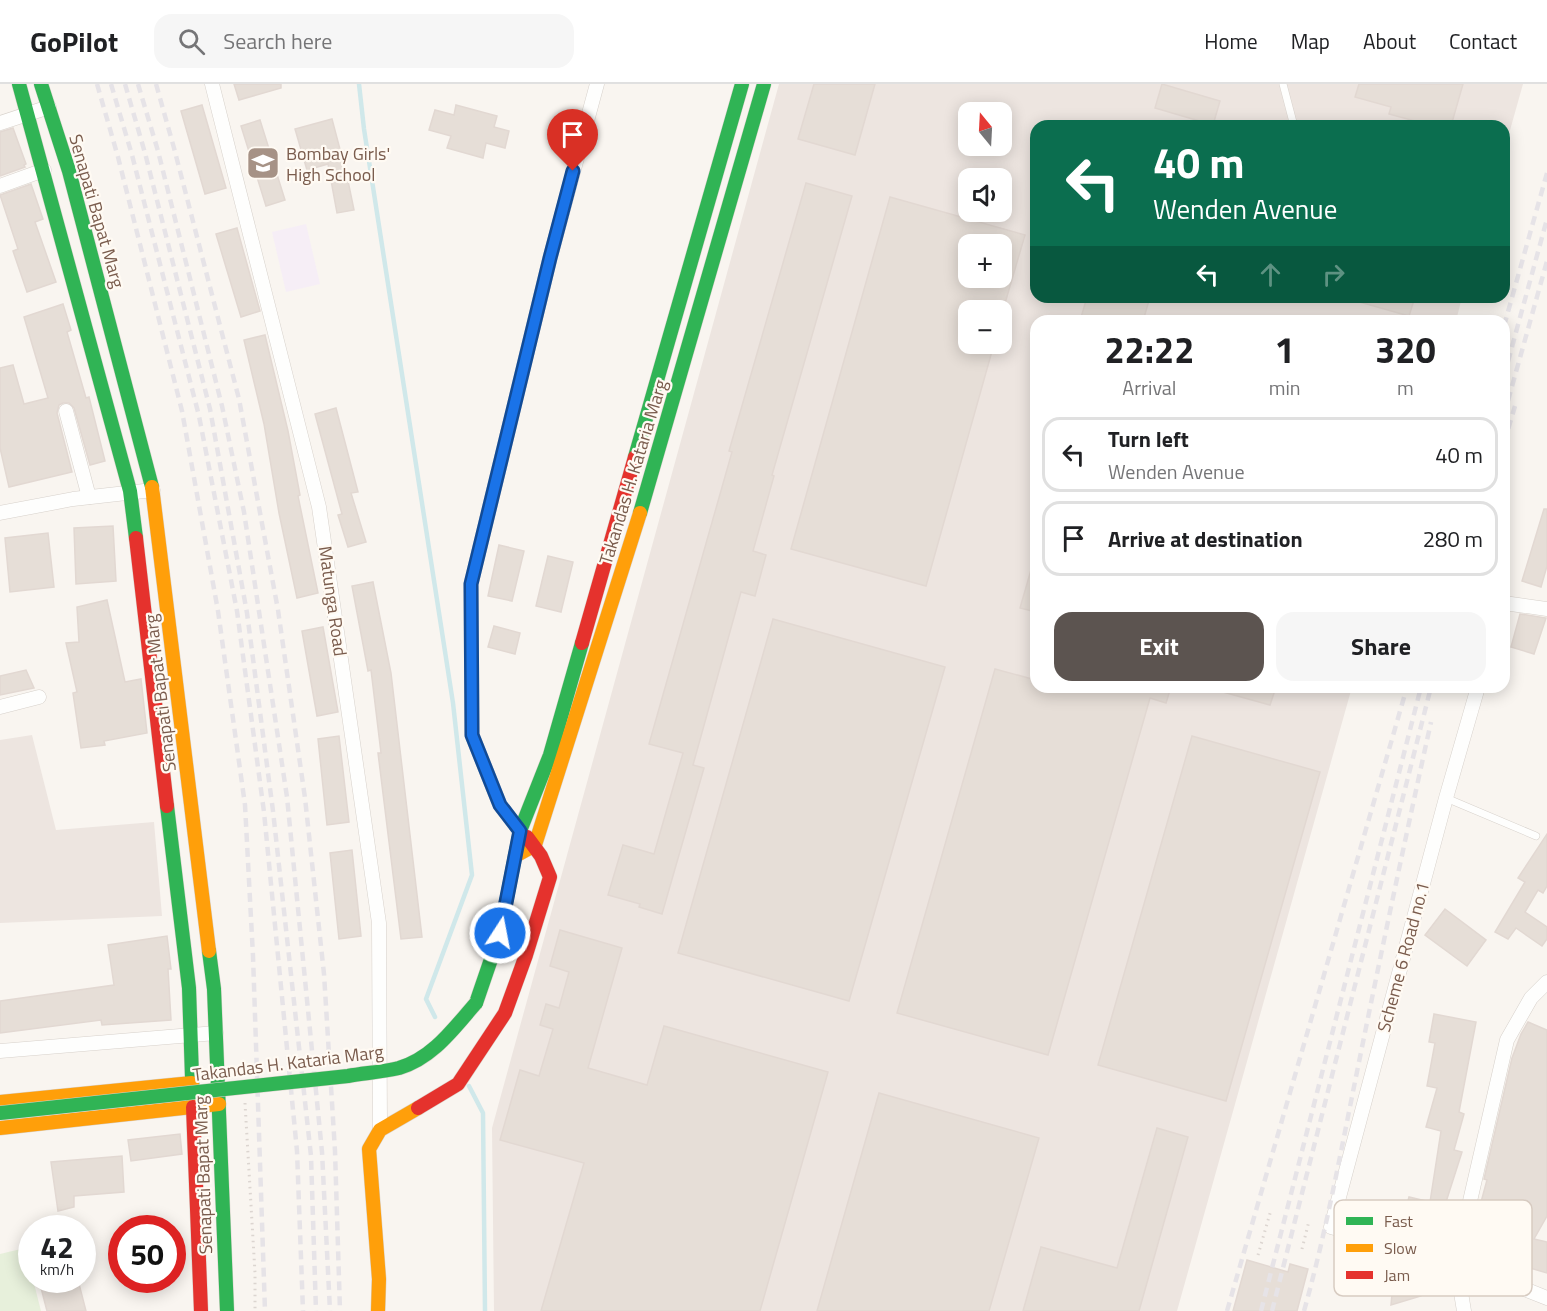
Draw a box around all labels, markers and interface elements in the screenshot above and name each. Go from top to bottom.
search box [154,14,574,68]
text: GoPilot [30,20,118,63]
text: Search here [223,24,332,58]
icon: search [175,25,208,58]
text: Home [1204,25,1258,57]
text: Map [1291,25,1330,57]
text: About [1363,25,1416,57]
text: Contact [1449,25,1517,57]
north arrow [958,102,1012,156]
map controls [958,102,1012,354]
pin [547,109,598,171]
icon: arrive [556,118,589,151]
text: 40 m [1153,130,1245,194]
street label: Senapati Bapat Marg [62,131,132,291]
place label: Bombay Girls' High School [286,140,390,188]
icon: left [1054,144,1132,222]
school or university icon: Bombay Girls' High School [245,145,281,181]
button: sound [958,168,1012,222]
text: Wenden Avenue [1153,188,1337,229]
button: + [958,234,1012,288]
icon: left [1191,258,1224,291]
icon: ahead [1254,258,1287,291]
icon: right [1317,258,1350,291]
button: − [958,300,1012,354]
text: 22:22 [1104,322,1194,377]
text: 1 [1275,322,1295,377]
text: 320 [1375,322,1436,377]
text: Arrival [1122,372,1177,403]
text: min [1269,372,1301,403]
text: m [1397,372,1414,403]
street label: Takandas H. Kataria Marg [592,376,674,568]
text: Turn left [1108,422,1189,456]
icon: left [1057,438,1090,471]
text: 40 m [1435,438,1483,472]
text: Wenden Avenue [1108,456,1245,487]
icon: arrive [1057,522,1090,555]
text: Arrive at destination [1108,522,1303,556]
text: 280 m [1423,522,1483,556]
street label: Matunga Road [312,544,354,658]
button: Exit [1054,612,1264,681]
button: Share [1276,612,1486,681]
street label: Senapati Bapat Marg [137,613,183,773]
street label: Scheme 6 Road no.1 [1370,879,1436,1035]
position arrow [468,901,532,965]
street label: Takandas H. Kataria Marg [191,1038,385,1088]
street label: Senapati Bapat Marg [187,1095,219,1255]
legend [1334,1200,1532,1296]
text: Fast [1384,1209,1413,1233]
speed limit sign: 50 [108,1215,186,1293]
text: 42 [40,1224,74,1270]
text: Slow [1384,1236,1417,1260]
text: km/h [40,1258,74,1281]
text: Jam [1384,1263,1410,1287]

